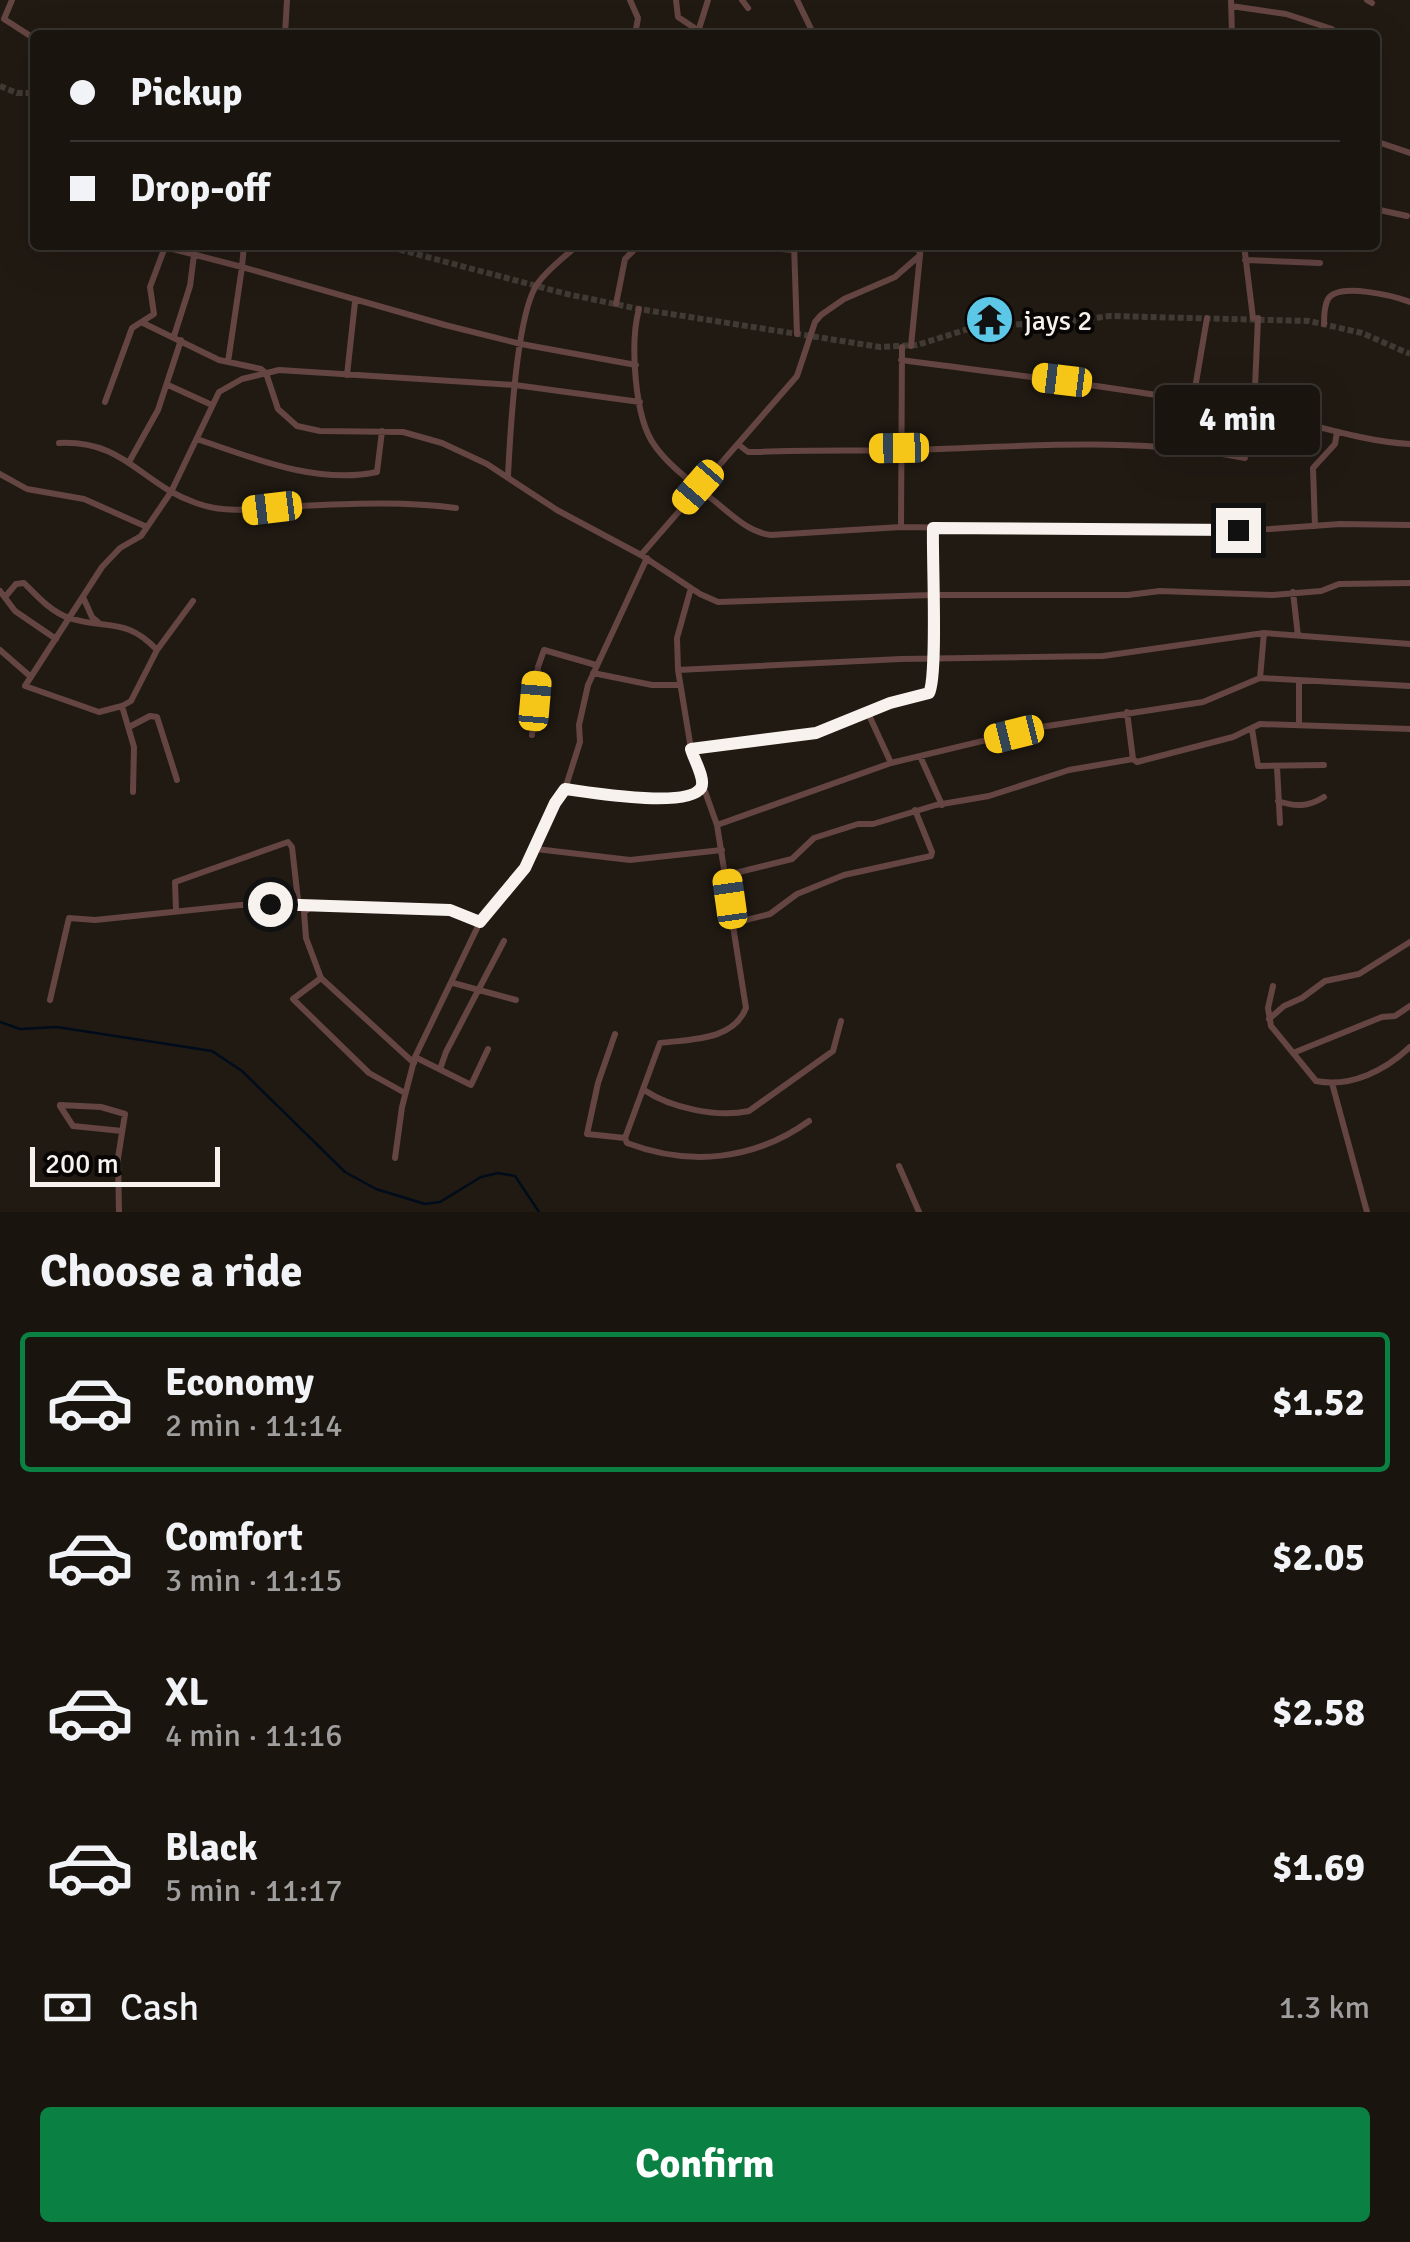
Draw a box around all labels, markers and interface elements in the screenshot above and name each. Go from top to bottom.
text: Pickup [130,69,242,116]
text: Drop-off [130,165,270,212]
temple icon: jays 2 [963,294,1015,346]
place label: jays 2 [1024,304,1092,338]
car [1030,361,1094,399]
callout: 4 min [1156,385,1320,455]
text: 4 min [1199,400,1276,439]
car [869,432,929,464]
car [667,455,729,519]
car [240,489,304,527]
route end [1216,508,1261,553]
car [517,670,553,732]
car [981,712,1047,756]
car [711,867,749,931]
route start [248,882,293,927]
scale bar [30,1142,220,1186]
text: 200 m [45,1147,119,1181]
text: Choose a ride [40,1244,303,1299]
icon: car [45,1357,135,1447]
text: Economy [165,1359,314,1406]
text: $1.52 [1272,1379,1365,1426]
text: 2 min · 11:14 [165,1406,343,1445]
icon: car [45,1512,135,1602]
text: Comfort [165,1514,303,1561]
text: $2.05 [1272,1534,1365,1581]
text: 3 min · 11:15 [165,1561,343,1600]
icon: car [45,1667,135,1757]
text: XL [165,1669,208,1716]
text: $2.58 [1272,1689,1365,1736]
text: 4 min · 11:16 [165,1716,343,1755]
icon: car [45,1822,135,1912]
text: Black [165,1824,258,1871]
text: $1.69 [1272,1844,1365,1891]
text: 5 min · 11:17 [165,1871,343,1910]
icon: cash [40,1980,95,2035]
text: Cash [120,1984,199,2031]
text: 1.3 km [1278,1988,1370,2027]
button: Confirm [40,2107,1370,2222]

